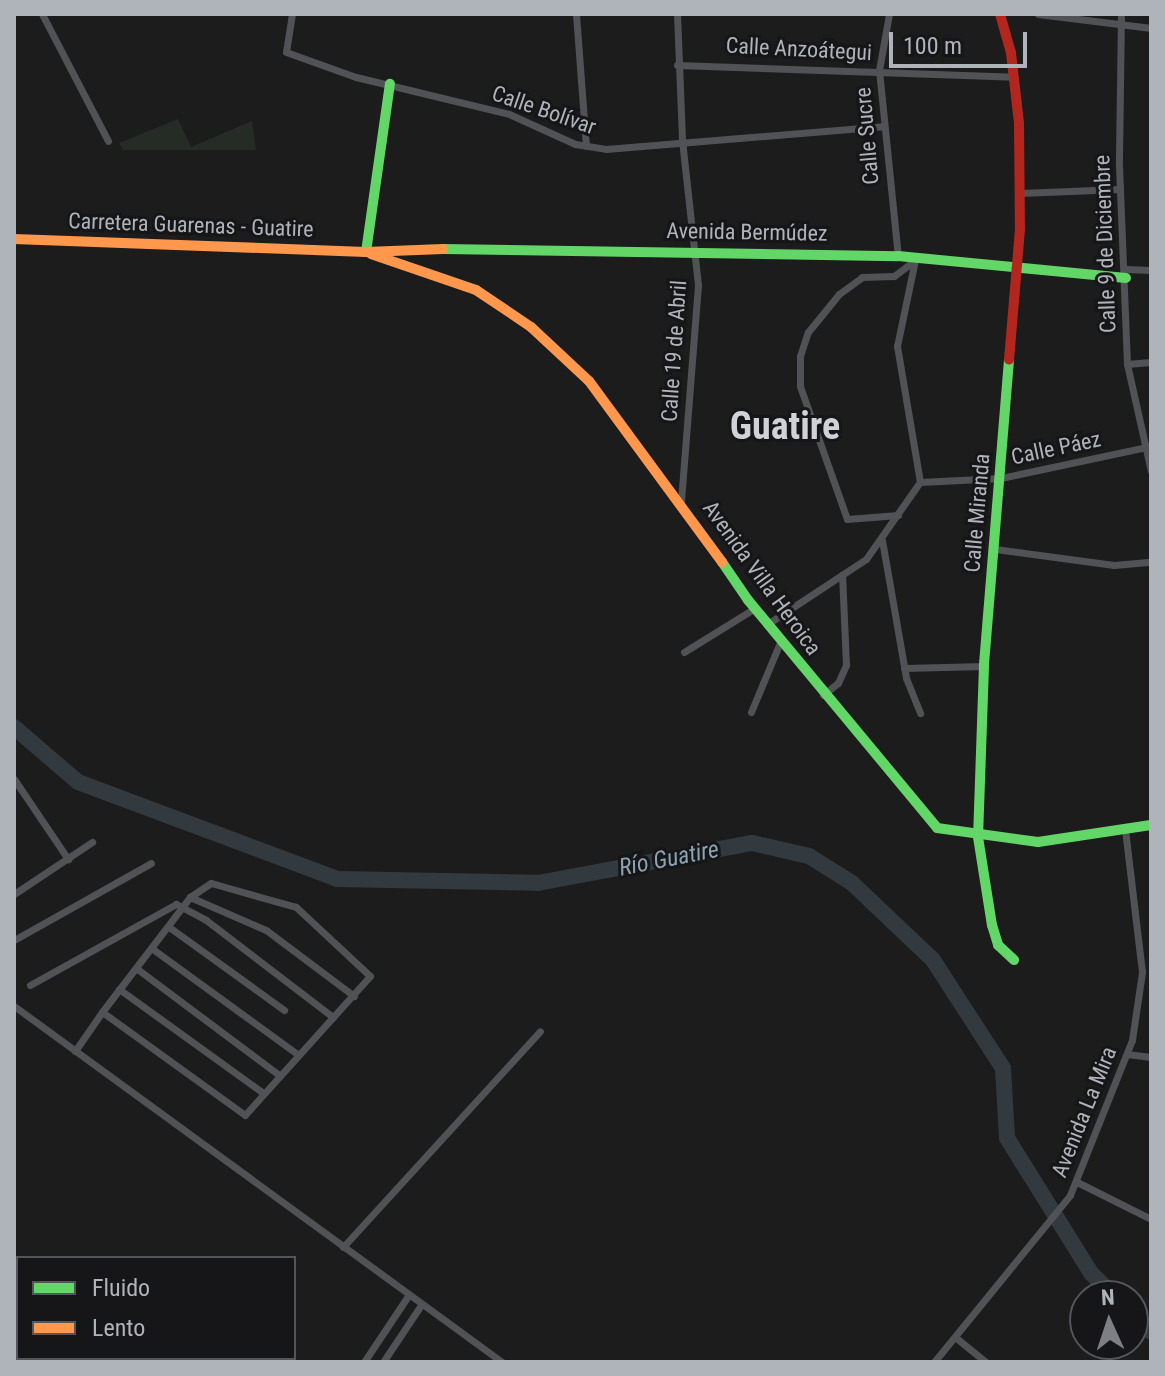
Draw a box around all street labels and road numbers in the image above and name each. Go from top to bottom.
street label: Calle Anzoátegui [725,32,873,66]
street label: Calle Bolívar [489,80,599,140]
street label: Calle Sucre [850,86,884,186]
street label: Calle 9 de Diciembre [1089,155,1121,333]
street label: Carretera Guarenas - Guatire [68,208,314,242]
street label: Avenida Bermúdez [666,217,828,247]
street label: Calle 19 de Abril [656,279,692,423]
street label: Calle Páez [1009,426,1103,470]
street label: Calle Miranda [959,453,995,573]
street label: Avenida Villa Heroica [697,496,827,660]
street label: Avenida La Mira [1046,1043,1122,1181]

